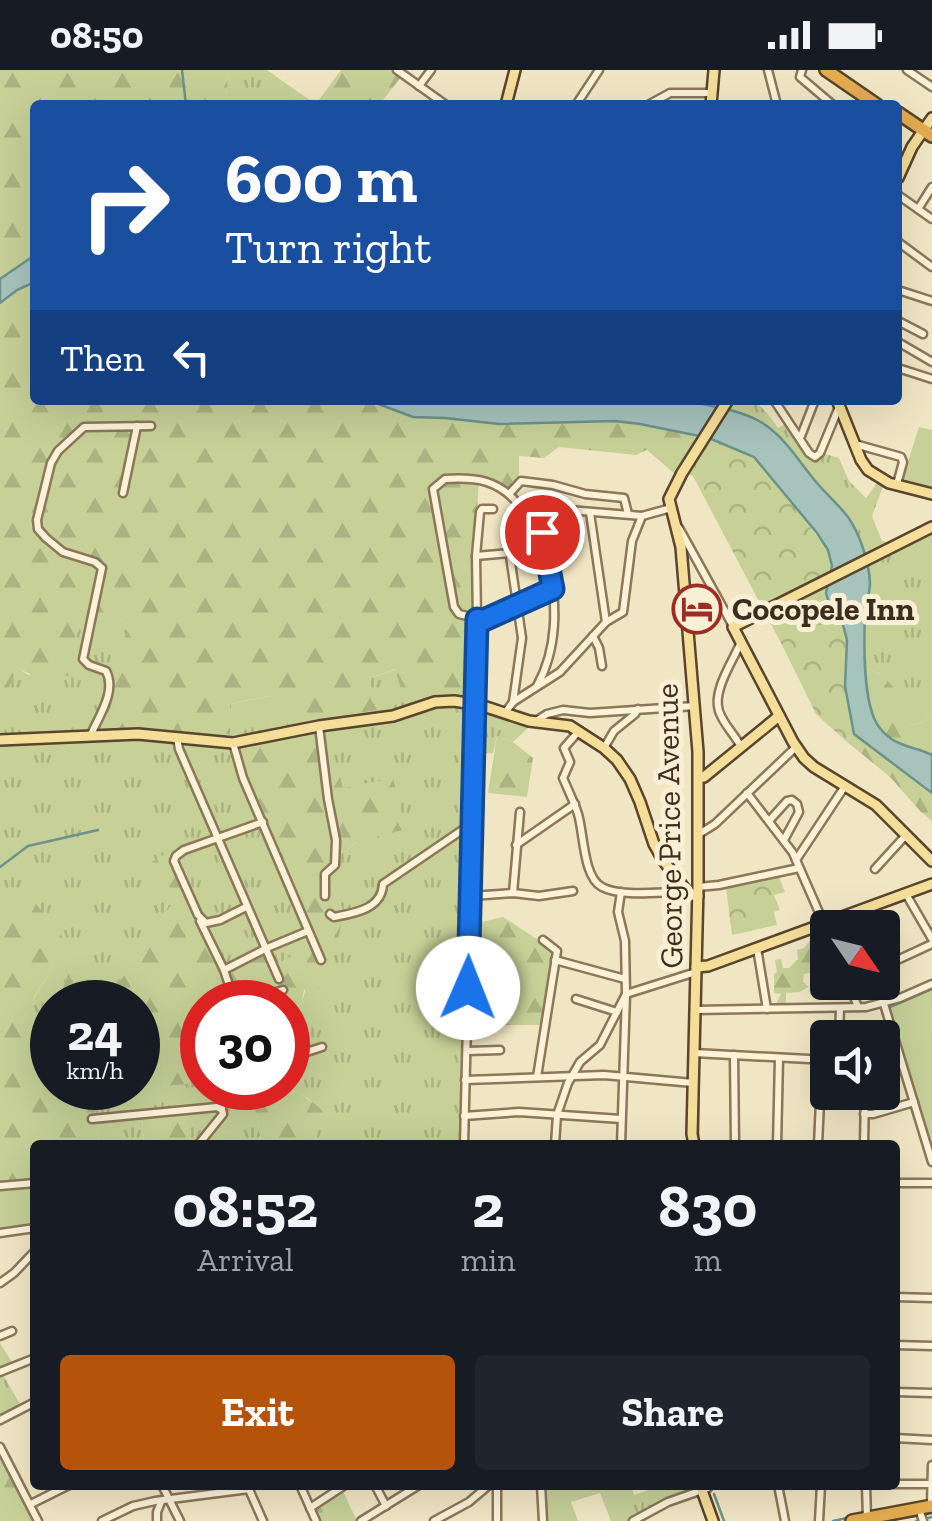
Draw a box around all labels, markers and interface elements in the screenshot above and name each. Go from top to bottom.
text: 08:50 [50,12,144,58]
text: 600 m [225,136,418,220]
icon: right [60,140,190,270]
text: Turn right [225,221,431,275]
icon: left [164,330,219,385]
text: Then [60,335,144,381]
pin [500,490,585,575]
icon: arrive [515,505,570,560]
hotel icon: Cocopele Inn [671,583,723,635]
place label: Cocopele Inn [732,590,914,628]
street label: George Price Avenue [648,683,690,969]
north arrow [810,910,900,1000]
map controls [810,910,900,1110]
position arrow [416,936,520,1040]
speed limit sign: 30 [180,980,310,1110]
text: 24 [67,1003,123,1063]
button: sound [810,1020,900,1110]
text: km/h [66,1055,124,1085]
text: 08:52 [173,1170,318,1242]
text: 2 [472,1170,504,1242]
text: 830 [658,1170,757,1242]
text: Arrival [197,1241,294,1279]
text: min [461,1241,516,1279]
text: m [694,1241,722,1279]
button: Exit [60,1355,455,1470]
button: Share [475,1355,870,1470]

